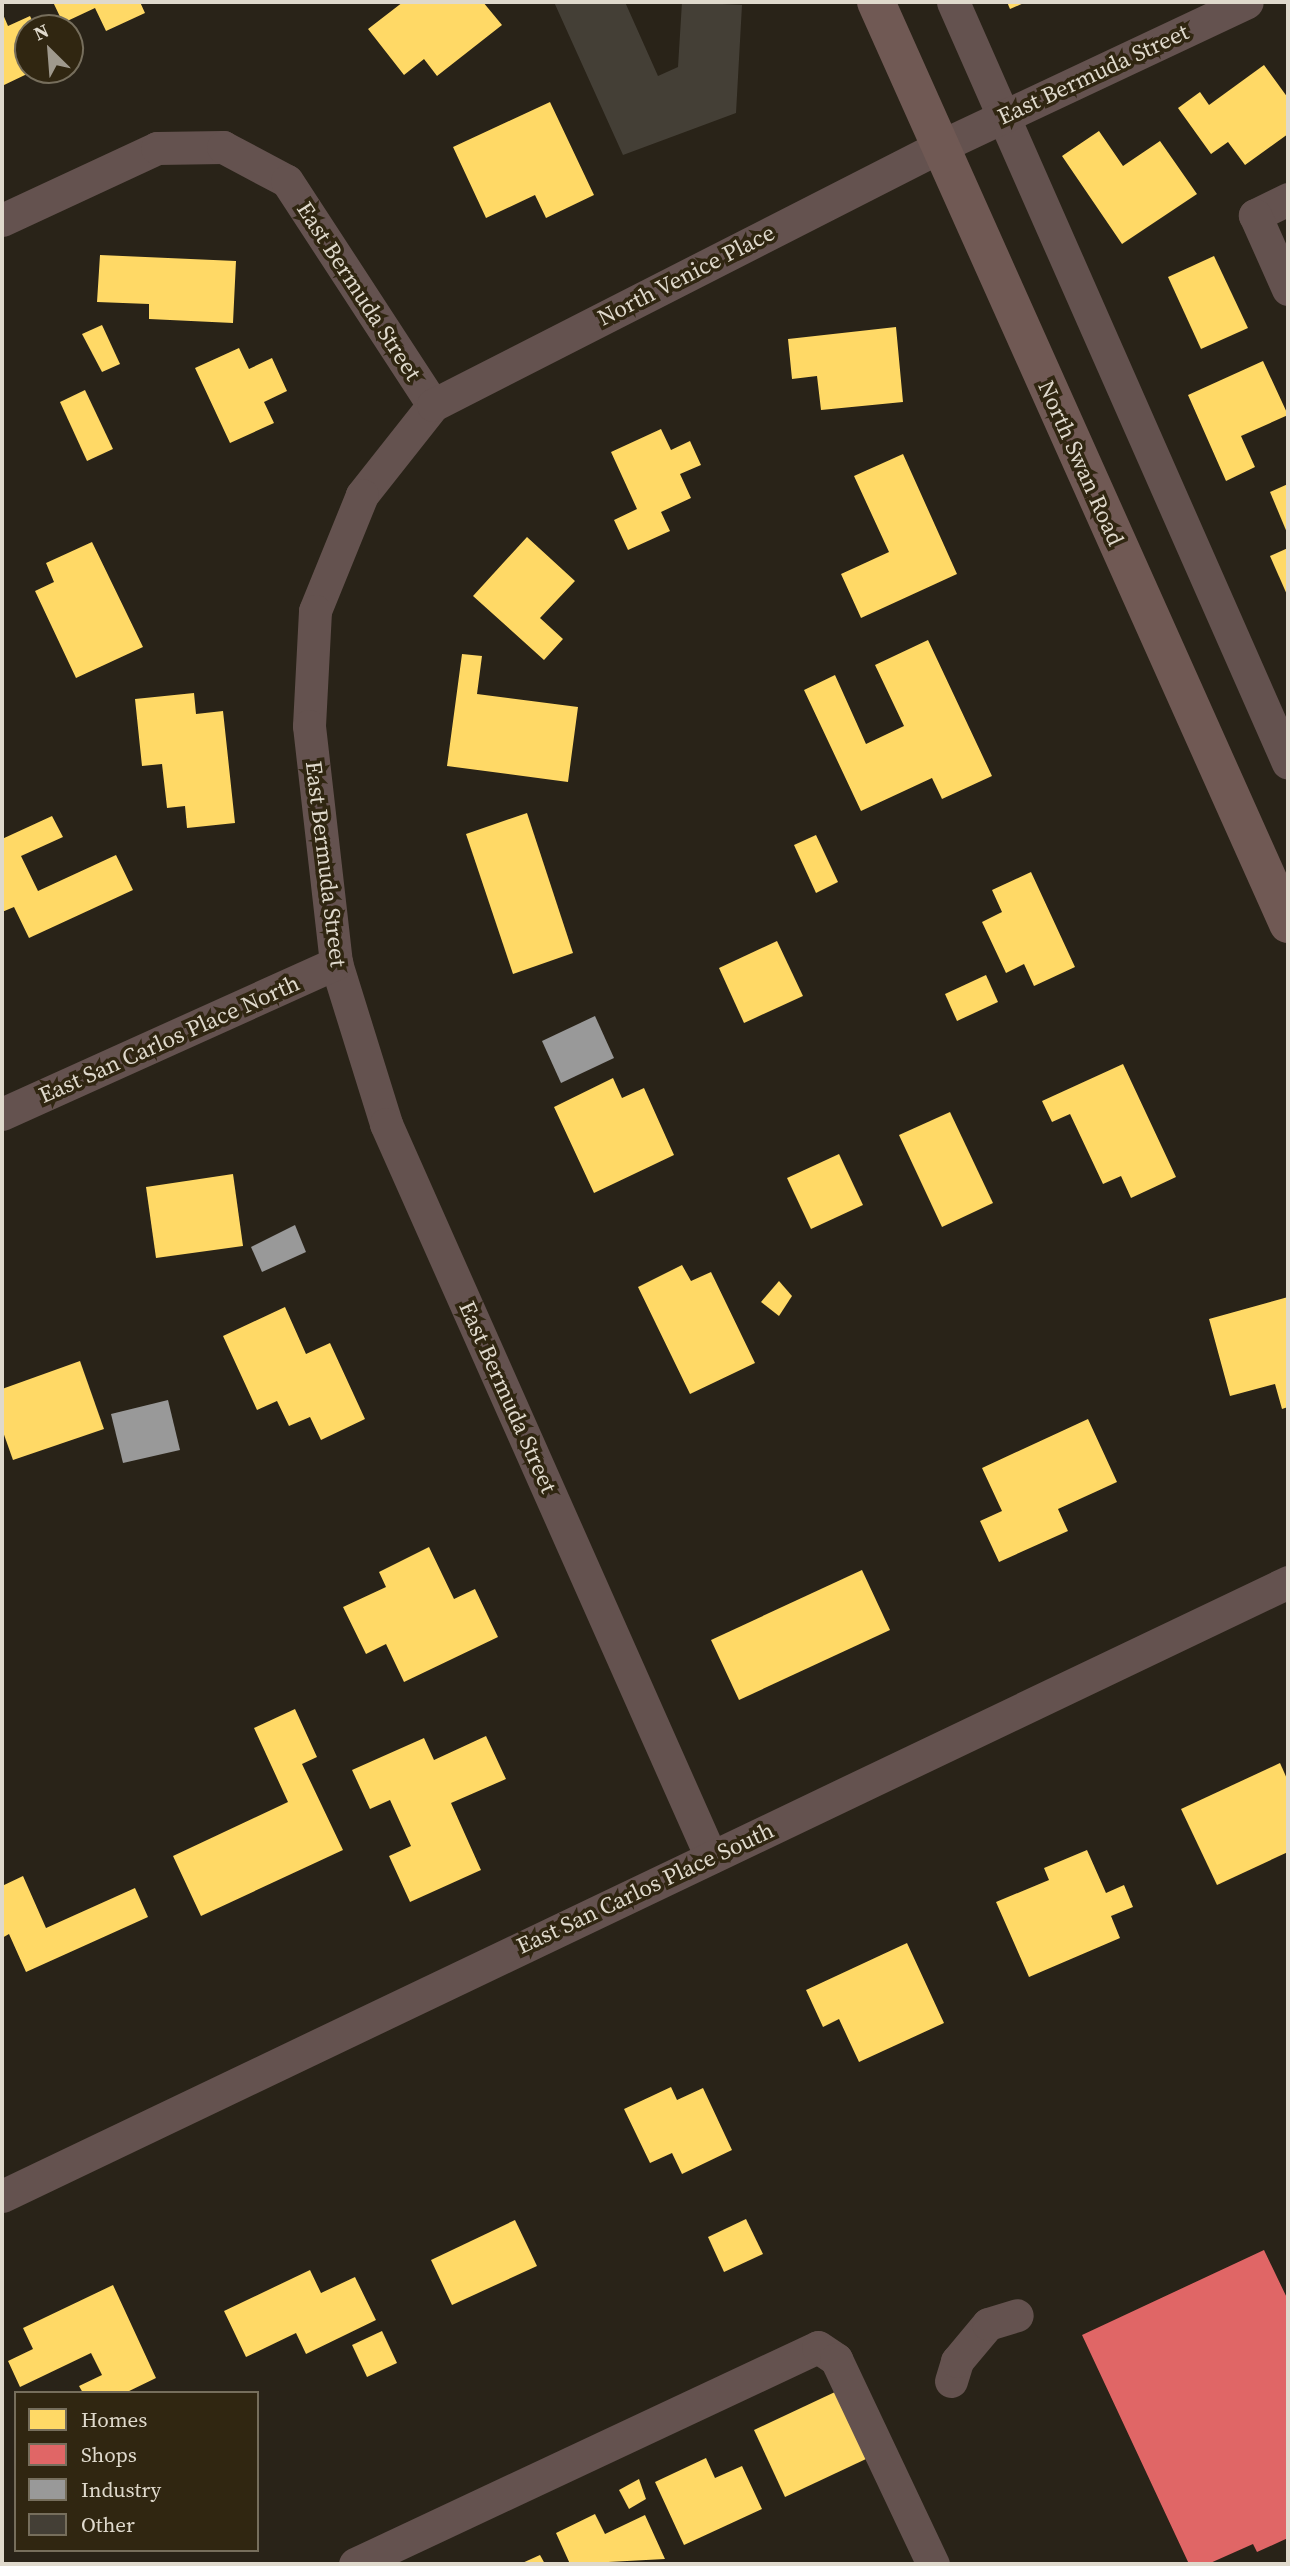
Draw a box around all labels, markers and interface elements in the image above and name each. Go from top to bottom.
north arrow [14,14,84,84]
text: N [29,17,53,46]
street label: East Bermuda Street [993,18,1193,130]
street label: East Bermuda Street [291,196,427,386]
street label: North Venice Place [593,218,779,332]
street label: North Swan Road [1032,376,1130,550]
street label: East Bermuda Street [300,759,352,969]
street label: East San Carlos Place North [34,969,304,1109]
street label: East Bermuda Street [453,1297,563,1497]
street label: East San Carlos Place South [512,1816,778,1960]
legend [14,2391,259,2552]
text: Homes [81,2405,147,2434]
text: Shops [81,2440,137,2469]
text: Industry [81,2475,161,2504]
text: Other [81,2510,135,2539]

